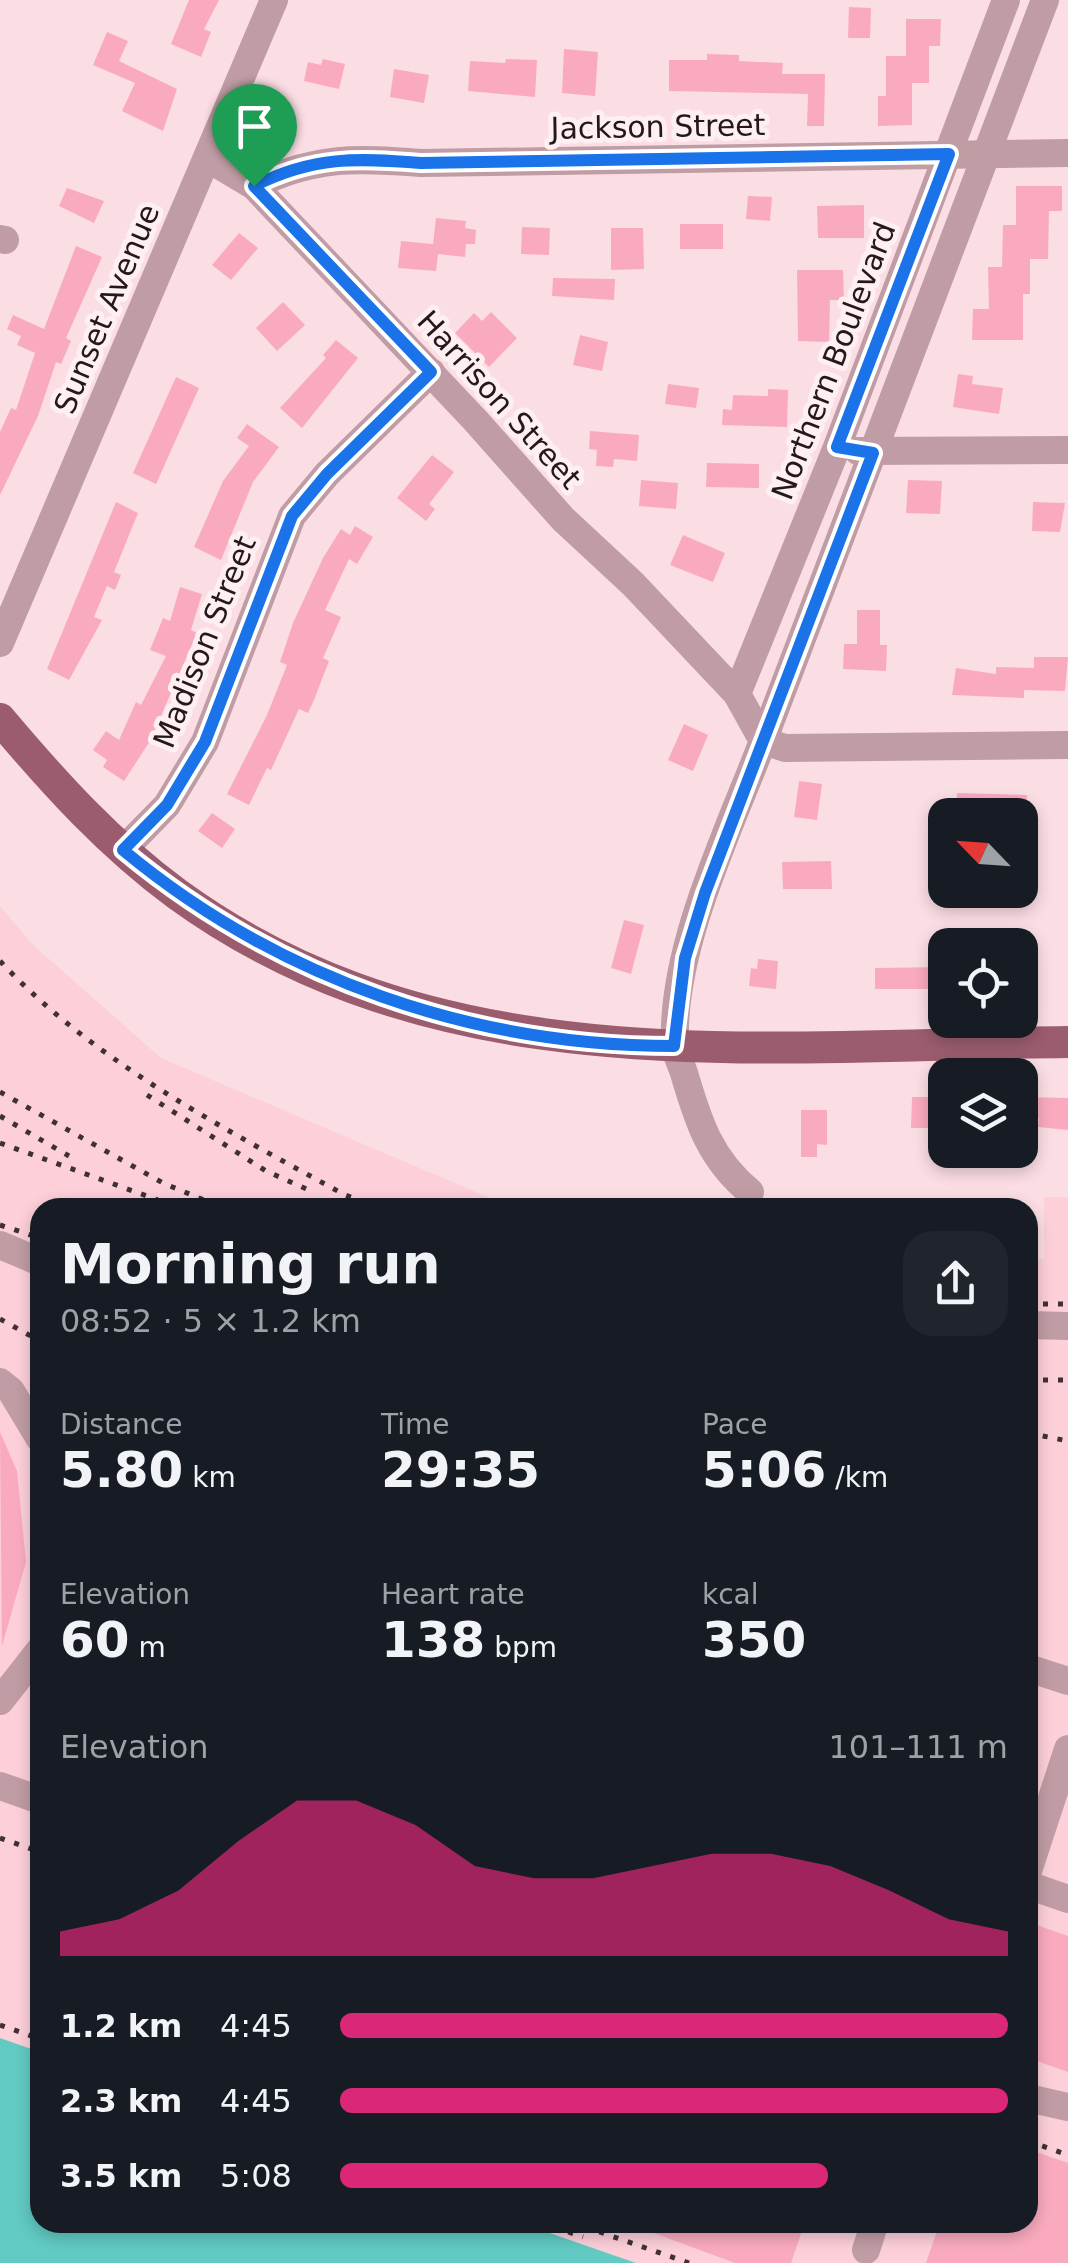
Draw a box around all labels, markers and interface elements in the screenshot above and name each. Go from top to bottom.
pin [212,84,297,187]
icon: arrive [227,99,282,154]
street label: Jackson Street [548,107,766,146]
street label: Sunset Avenue [47,199,166,419]
street label: Northern Boulevard [764,217,903,505]
street label: Harrison Street [410,304,589,496]
street label: Madison Street [146,531,263,753]
north arrow [928,798,1038,908]
map controls [928,798,1038,1168]
button: locate [928,928,1038,1038]
button: layers [928,1058,1038,1168]
button: share [903,1231,1008,1336]
text: Morning run [60,1232,441,1296]
text: 08:52 · 5 × 1.2 km [60,1302,361,1340]
text: Distance [60,1408,182,1441]
text: Time [381,1408,450,1441]
text: Pace [702,1408,767,1441]
text: 5.80 [60,1441,183,1499]
text: 29:35 [381,1441,540,1499]
text: 5:06 [702,1441,826,1499]
text: km [183,1461,236,1494]
text: /km [826,1461,888,1494]
text: Elevation [60,1578,190,1611]
text: Heart rate [381,1578,525,1611]
text: kcal [702,1578,759,1611]
text: 60 [60,1611,130,1669]
text: 138 [381,1611,485,1669]
text: 350 [702,1611,806,1669]
text: m [130,1631,166,1664]
text: bpm [485,1631,557,1664]
text: Elevation [60,1728,209,1766]
text: 101–111 m [829,1728,1008,1766]
text: 1.2 km [60,2007,182,2045]
text: 4:45 [220,2007,292,2045]
text: 2.3 km [60,2082,182,2120]
text: 4:45 [220,2082,292,2120]
text: 3.5 km [60,2157,182,2195]
text: 5:08 [220,2157,292,2195]

